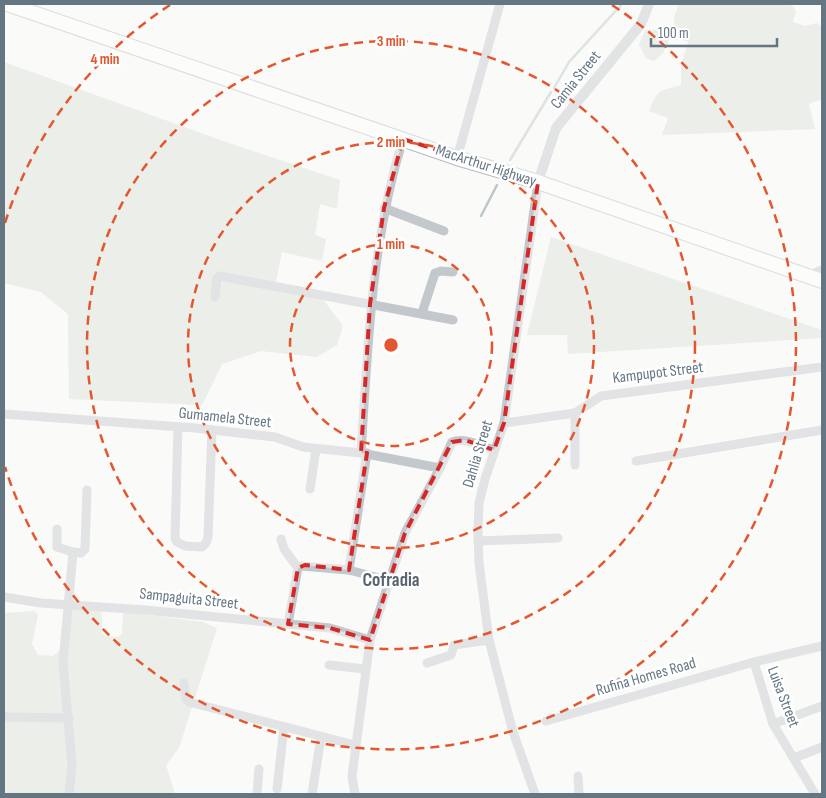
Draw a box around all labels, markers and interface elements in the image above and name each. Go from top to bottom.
scale bar [651,15,777,47]
text: 100 m [658,24,689,43]
text: 3 min [377,32,405,51]
street label: Camia Street [547,47,605,113]
text: 4 min [91,50,119,69]
text: 2 min [377,133,405,152]
street label: MacArthur Highway [433,141,539,191]
text: 1 min [377,235,405,254]
centre of rings [382,336,400,354]
street label: Kampupot Street [612,358,705,388]
street label: Gumamela Street [178,404,272,432]
street label: Dahlia Street [459,418,497,490]
district label: Cofradia [362,569,420,592]
street label: Sampaguita Street [139,584,240,614]
street label: Rufina Homes Road [594,654,698,700]
street label: Luisa Street [763,664,803,730]

